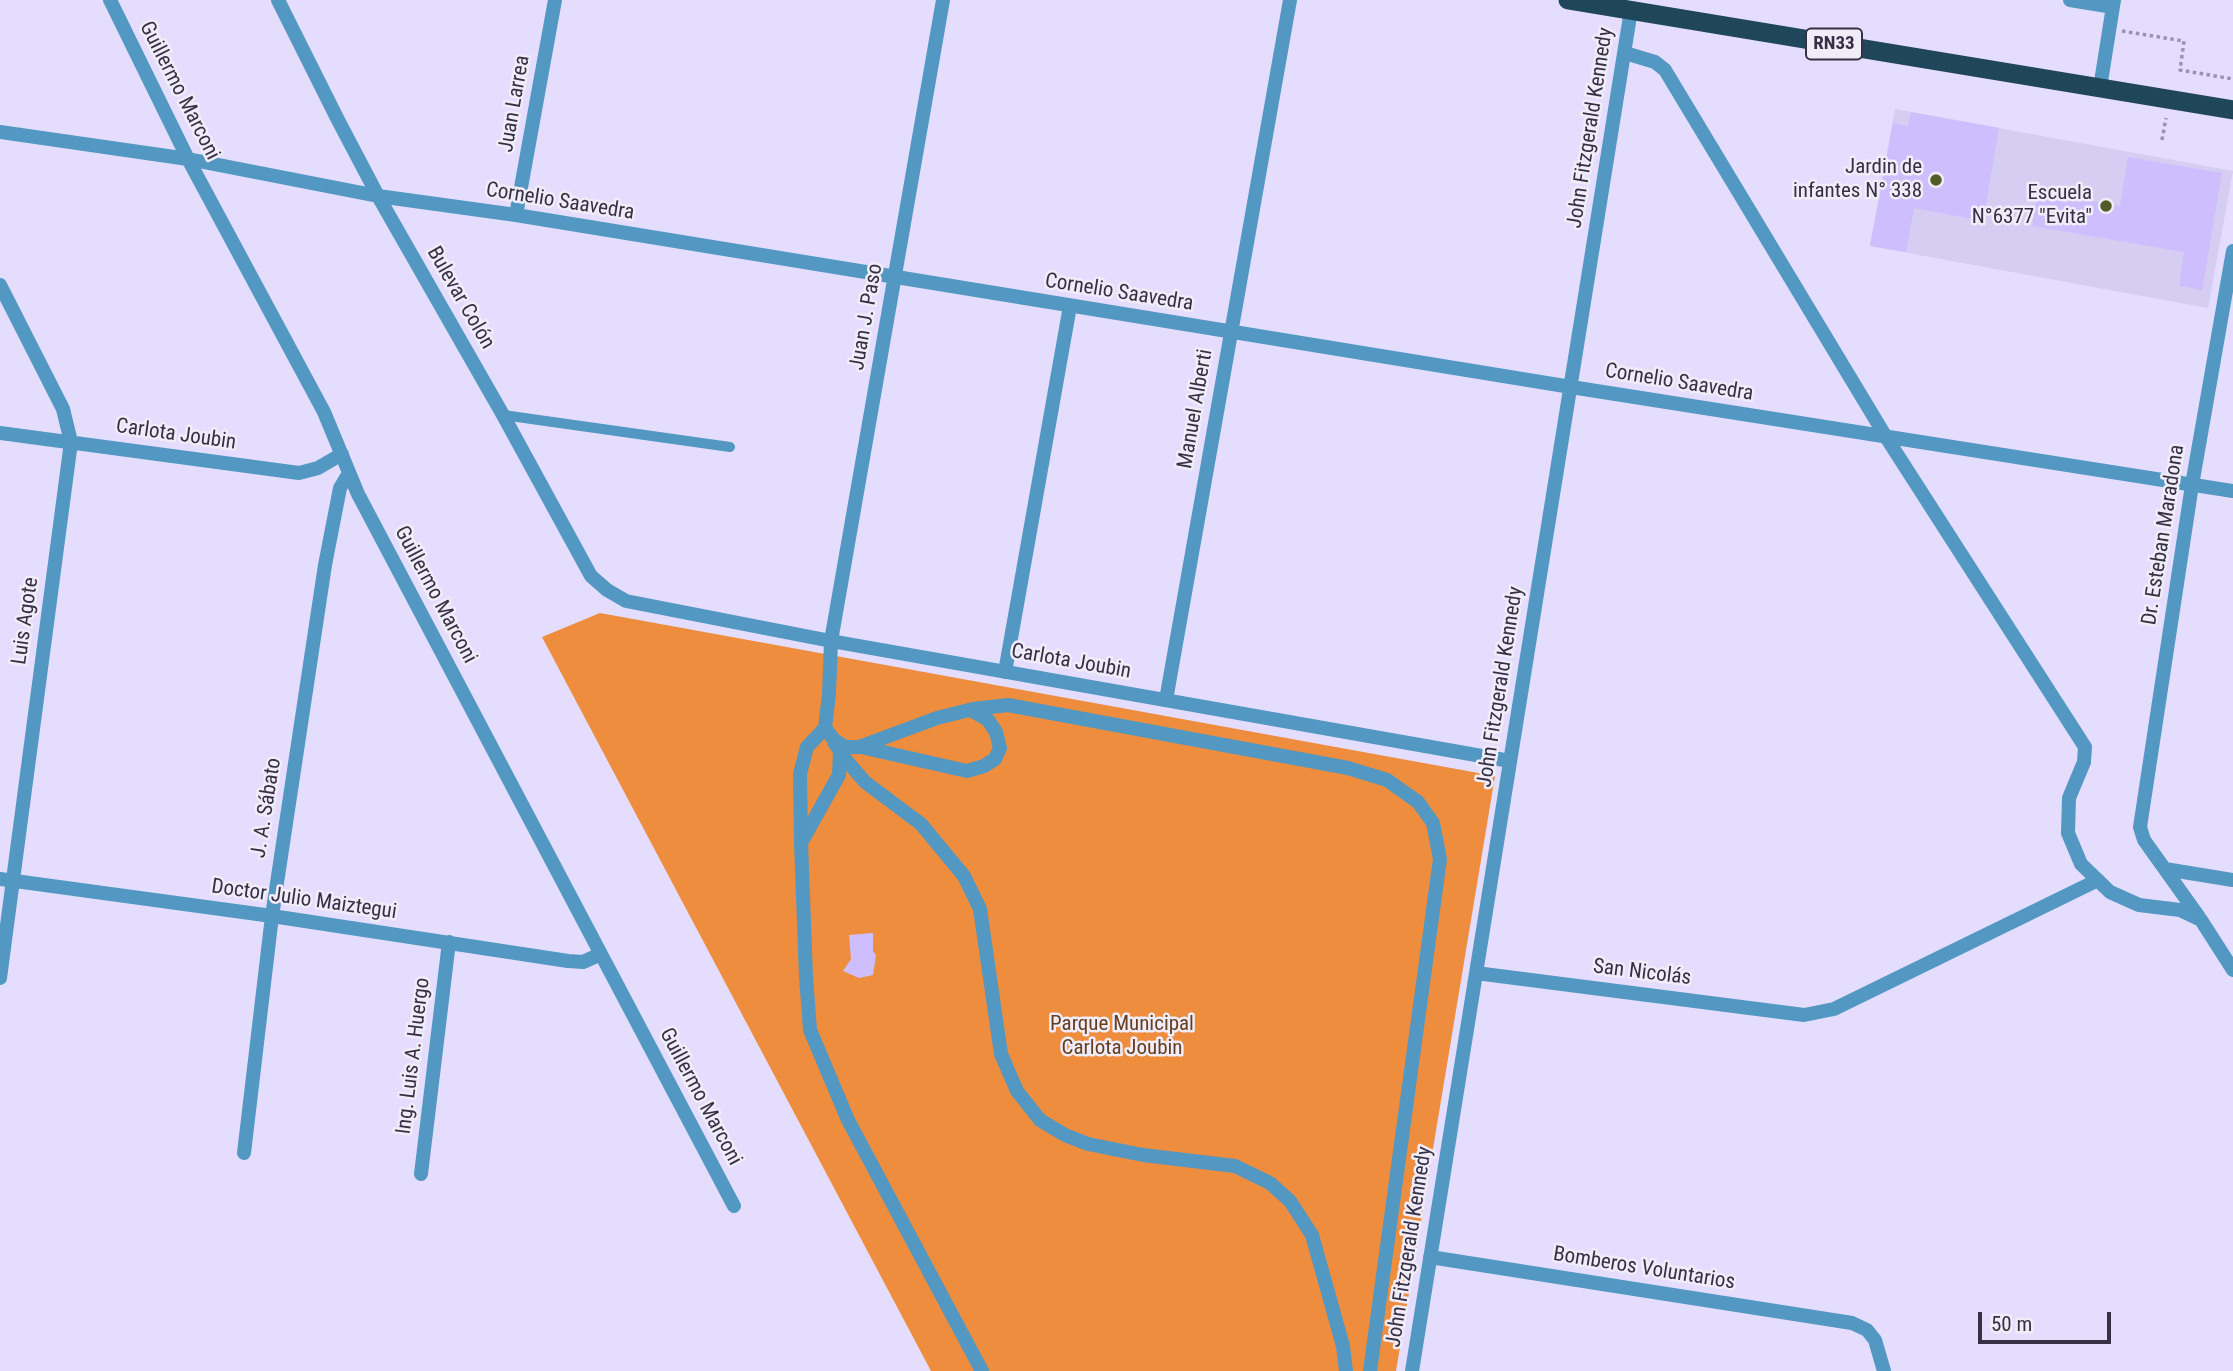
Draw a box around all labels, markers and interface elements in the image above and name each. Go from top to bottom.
street label: Guillermo Marconi [133,18,225,164]
street label: John Fitzgerald Kennedy [1563,26,1619,230]
road number: RN33 [1806,28,1862,60]
street label: Juan Larrea [494,54,536,154]
place label: Jardin de infantes N° 338 [1793,155,1922,205]
marker: Jardin de infantes N° 338 [1928,172,1944,188]
street label: Cornelio Saavedra [484,178,636,226]
place label: Escuela N°6377 "Evita" [1972,181,2092,231]
marker: Escuela N°6377 "Evita" [2098,198,2114,214]
street label: Bulevar Colón [421,242,499,354]
street label: Juan J. Paso [845,262,889,372]
street label: Cornelio Saavedra [1043,269,1195,317]
street label: Manuel Alberti [1173,347,1219,471]
street label: Cornelio Saavedra [1603,359,1755,407]
street label: Carlota Joubin [114,414,238,456]
street label: Dr. Esteban Maradona [2137,443,2191,627]
street label: Guillermo Marconi [388,522,482,668]
street label: Luis Agote [7,576,45,666]
street label: John Fitzgerald Kennedy [1473,585,1529,789]
street label: Carlota Joubin [1009,639,1133,685]
street label: J. A. Sábato [247,756,287,860]
street label: Doctor Julio Maiztegui [210,875,398,925]
street label: San Nicolás [1592,954,1692,992]
street label: Ing. Luis A. Huergo [392,976,436,1136]
park label: Parque Municipal Carlota Joubin [1050,1012,1194,1062]
street label: Guillermo Marconi [653,1024,747,1170]
street label: John Fitzgerald Kennedy [1382,1145,1438,1349]
street label: Bomberos Voluntarios [1551,1242,1737,1296]
scale bar [1981,1298,2114,1342]
text: 50 m [1991,1312,2032,1336]

